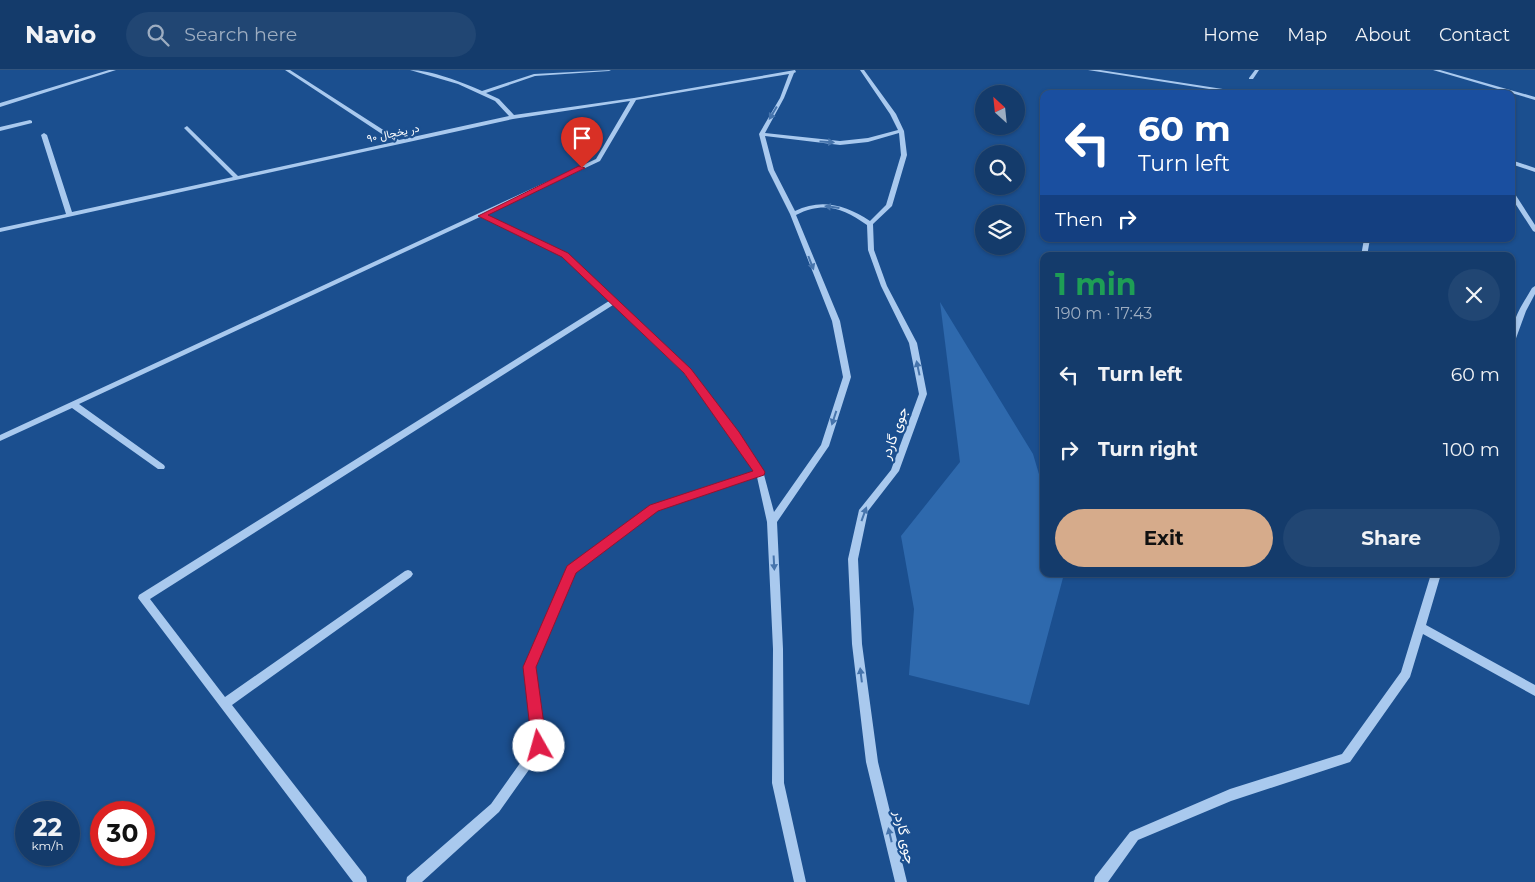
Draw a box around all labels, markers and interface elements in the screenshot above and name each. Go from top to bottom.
search box [126,12,476,57]
text: Navio [25,20,96,49]
icon: search [144,21,172,49]
text: Search here [184,23,297,46]
text: Home [1203,24,1259,46]
text: Map [1287,24,1327,46]
text: About [1355,24,1411,46]
text: Contact [1439,24,1510,46]
north arrow [975,85,1025,135]
map controls [975,85,1025,255]
one-way arrow [769,106,777,121]
text: 60 m [1138,107,1231,150]
icon: left [1055,110,1120,175]
pin [561,117,603,168]
street label: در یخچال ۹۰ [366,121,421,146]
icon: arrive [568,124,596,152]
one-way arrow [820,138,836,146]
button: search [975,145,1025,195]
text: Turn left [1138,150,1230,177]
one-way arrow [824,203,840,211]
button: layers [975,205,1025,255]
icon: right [1113,205,1141,233]
text: Then [1055,208,1103,231]
one-way arrow [808,256,815,271]
text: 1 min [1055,266,1136,303]
button: close [1448,269,1500,321]
text: 190 m · 17:43 [1055,304,1152,323]
one-way arrow [914,360,922,375]
icon: left [1055,361,1083,389]
text: Turn left [1098,363,1183,386]
text: 60 m [1451,363,1500,386]
street label: جوی گاردر [876,404,912,462]
one-way arrow [830,411,838,426]
icon: right [1055,436,1083,464]
text: Turn right [1098,438,1198,461]
text: 100 m [1443,438,1500,461]
one-way arrow [860,506,868,521]
button: Exit [1055,509,1273,567]
button: Share [1283,509,1500,567]
one-way arrow [770,555,778,571]
one-way arrow [857,667,865,683]
position arrow [512,719,564,771]
speed limit sign: 30 [90,801,155,866]
street label: جوی گاردر [890,808,920,865]
text: 22 [33,812,62,842]
one-way arrow [886,827,894,842]
text: km/h [31,838,64,853]

